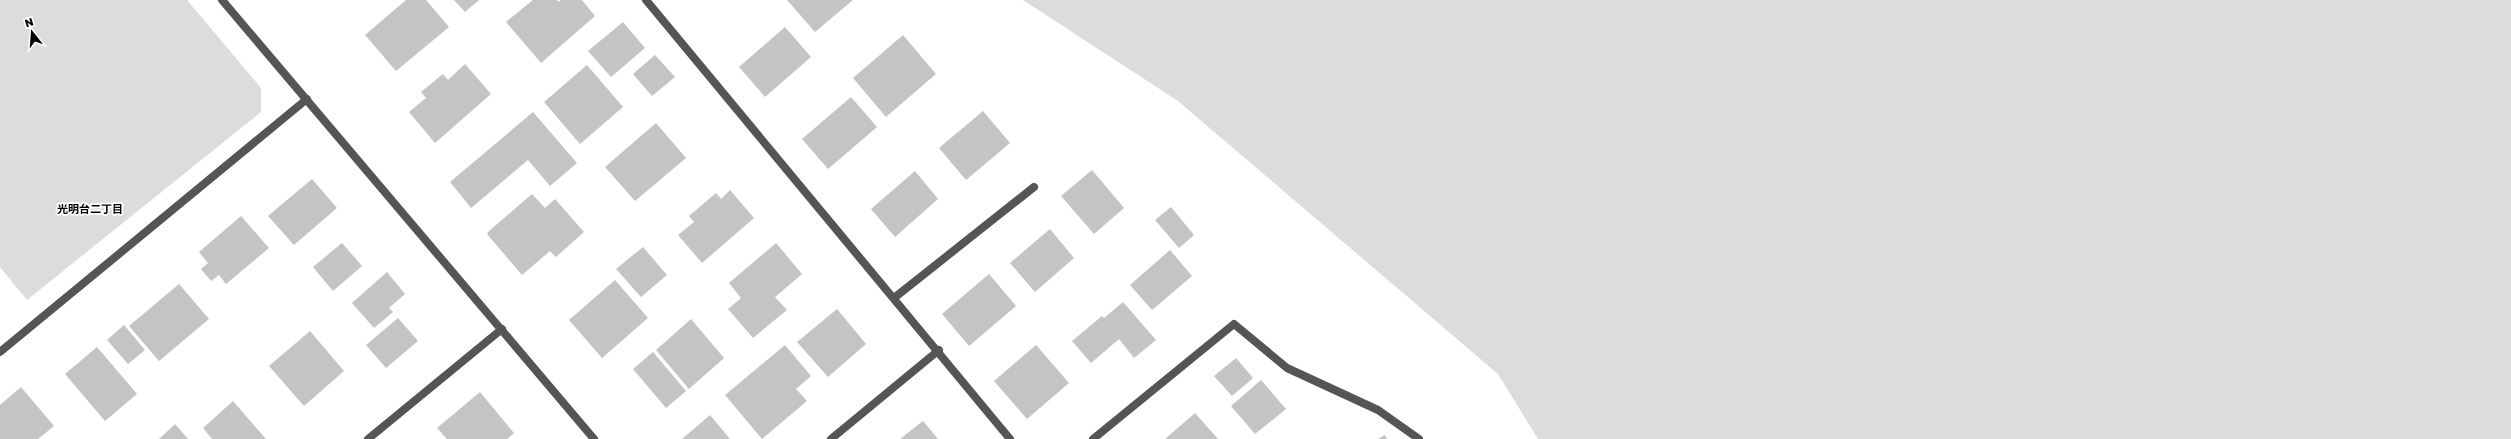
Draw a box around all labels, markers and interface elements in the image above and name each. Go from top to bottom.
north arrow [12,12,52,52]
text: N [23,15,35,29]
district label: 光明台二丁目 [57,202,123,215]

